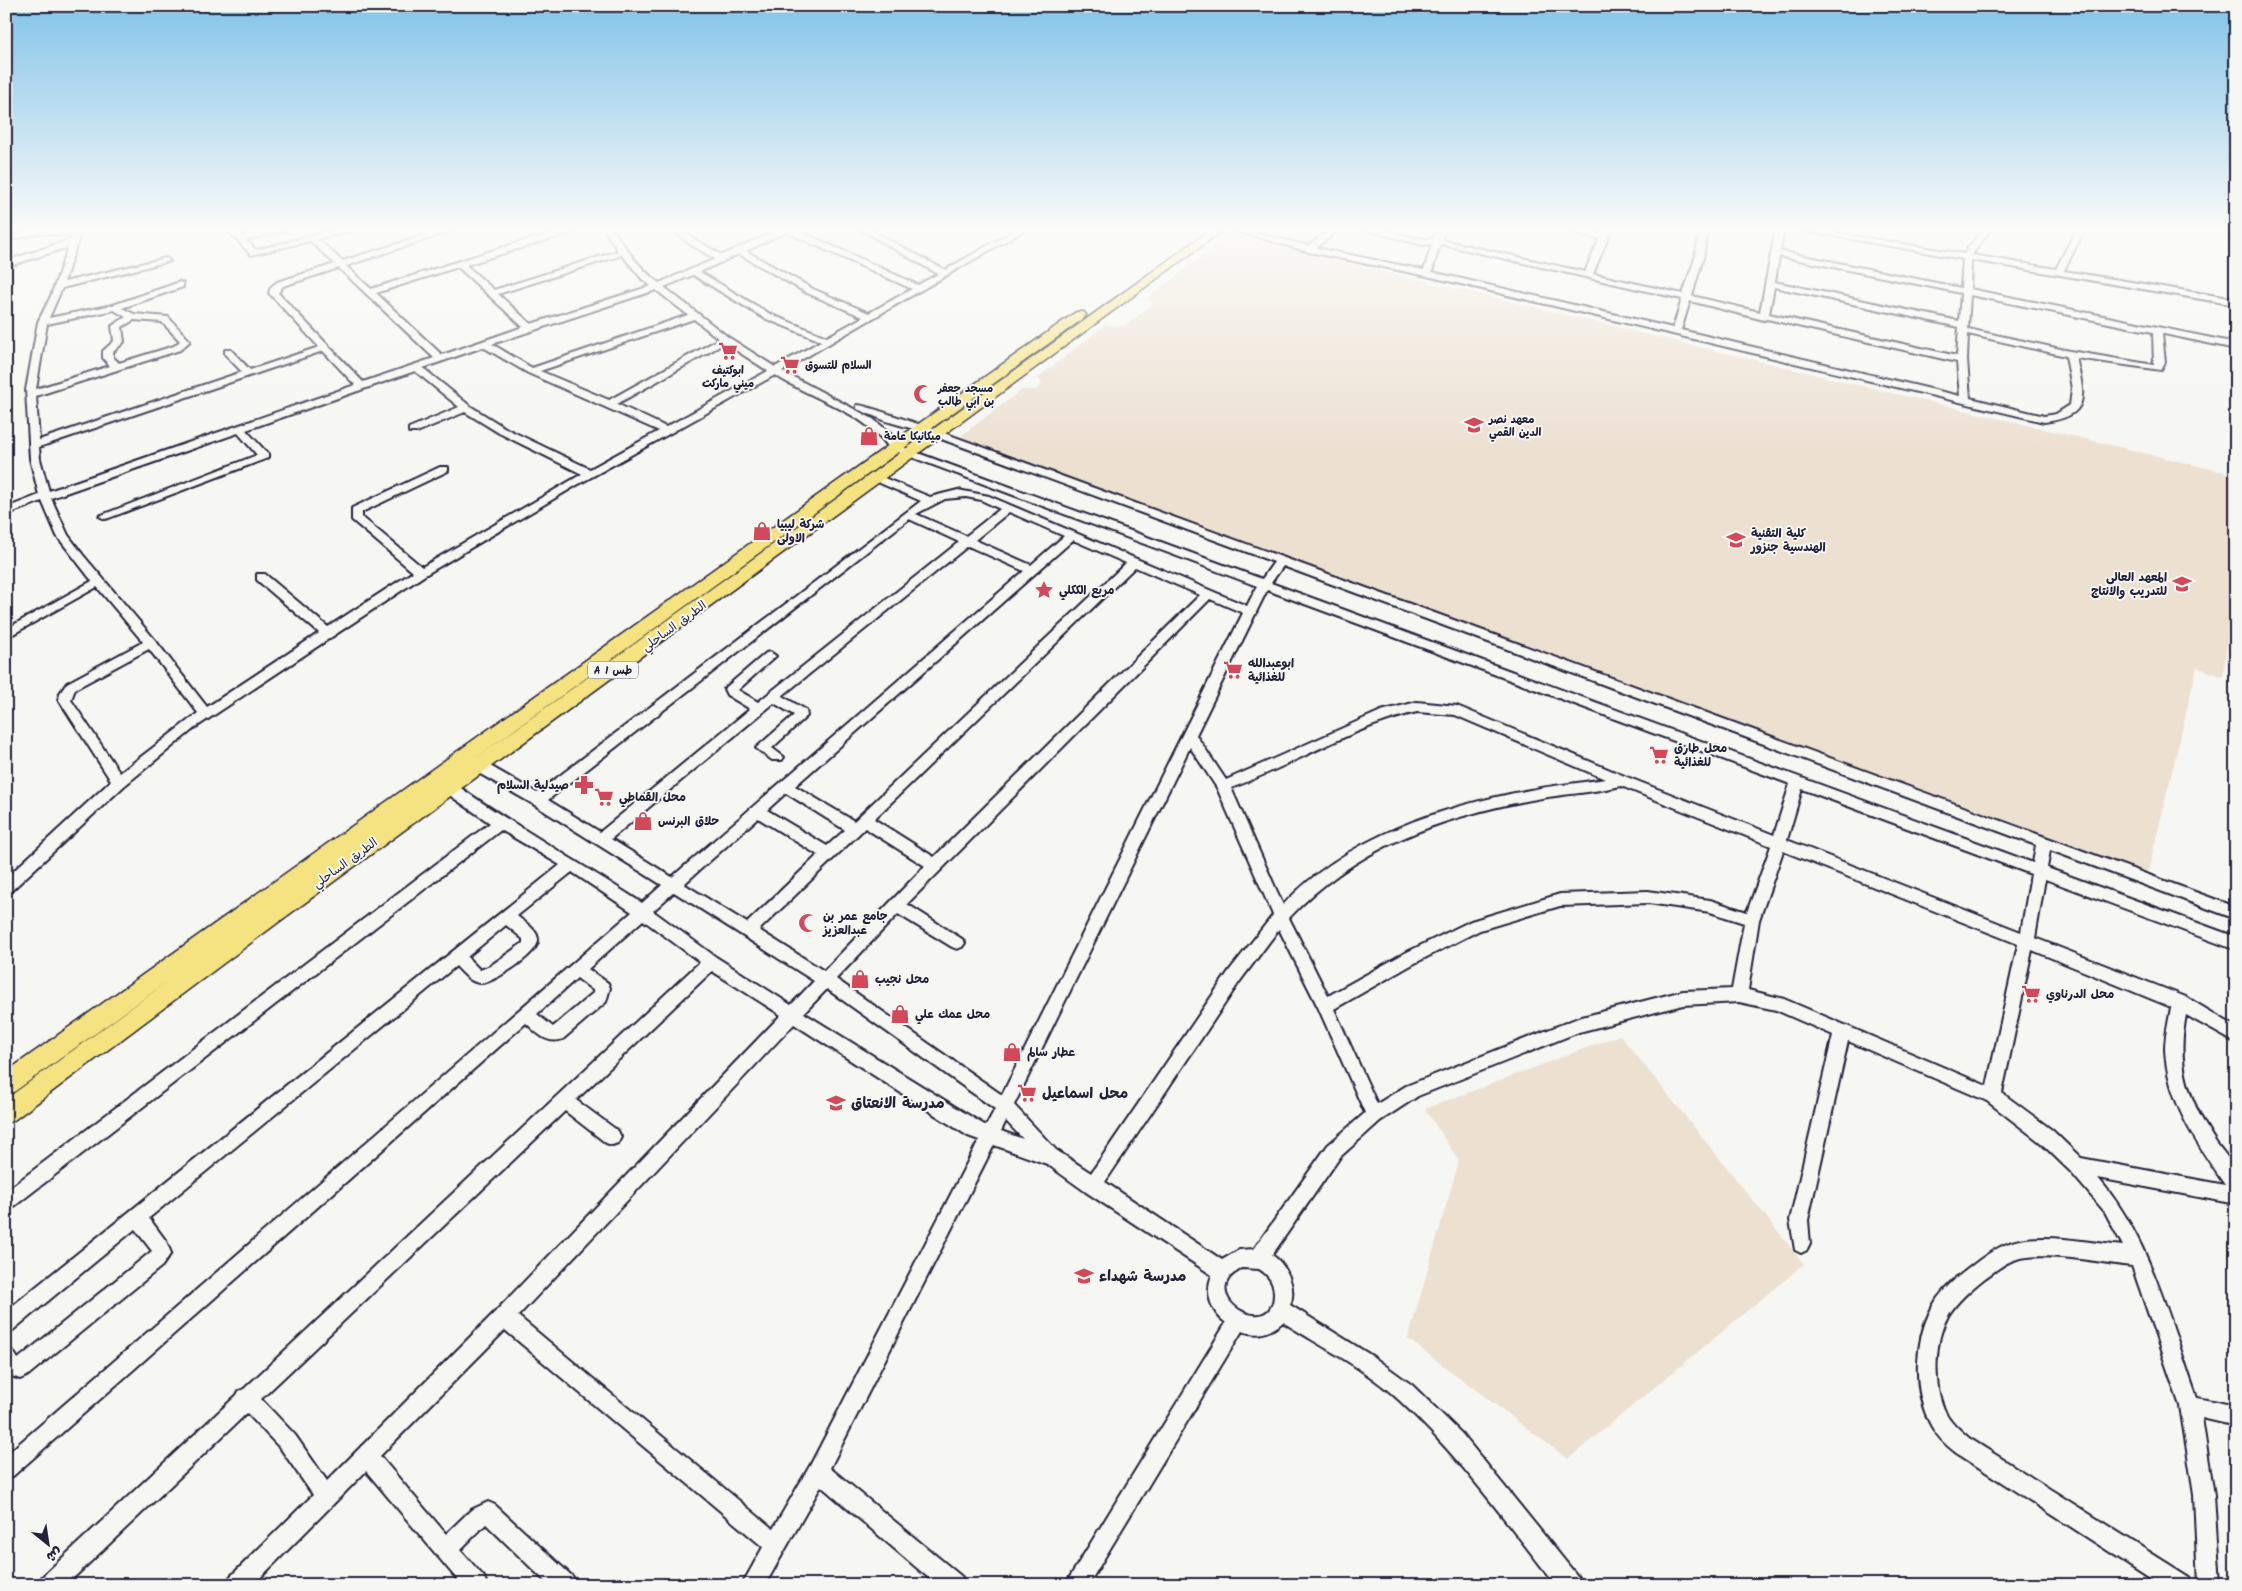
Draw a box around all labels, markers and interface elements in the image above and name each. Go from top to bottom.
supermarket icon: ابوكتيف ميني ماركت [717,340,739,362]
supermarket icon: السلام للتسوق [779,354,801,376]
place label: السلام للتسوق [805,357,872,375]
place label: ابوكتيف ميني ماركت [702,362,754,393]
place label: مسجد جعفر بن ابي طالب [937,380,994,411]
mosque icon: مسجد جعفر بن ابي طالب [912,383,934,405]
place label: معهد نصر الدين القمي [1488,411,1542,442]
school or university icon: معهد نصر الدين القمي [1463,414,1485,436]
shop icon: ميكانيكا عامة [858,425,880,447]
place label: ميكانيكا عامة [884,428,941,446]
place label: شركة ليبيا الاولى [777,515,824,548]
shop icon: شركة ليبيا الاولى [751,520,773,542]
place label: كلية التقنية الهندسية جنزور [1750,524,1825,557]
school or university icon: كلية التقنية الهندسية جنزور [1725,529,1747,551]
place label: المعهد العالي للتدريب والانتاج [2091,568,2167,601]
school or university icon: المعهد العالي للتدريب والانتاج [2171,573,2193,595]
place icon: مربع الككلي [1033,579,1055,601]
place label: مربع الككلي [1059,581,1115,601]
street label: الطريق الساحلي [638,596,711,657]
place label: ابوعبدالله للغذائية [1248,654,1294,687]
supermarket icon: ابوعبدالله للغذائية [1222,659,1244,681]
road number: A 1 طس [588,662,638,678]
place label: محل طارق للغذائية [1674,739,1727,772]
supermarket icon: محل طارق للغذائية [1648,744,1670,766]
pharmacy icon: صيدلية السلام [573,774,595,796]
place label: صيدلية السلام [497,776,569,795]
supermarket icon: محل القماطي [593,786,615,808]
place label: محل القماطي [619,788,686,808]
shop icon: حلاق البرنس [632,810,654,832]
place label: حلاق البرنس [658,812,719,831]
street label: الطريق الساحلي [309,833,382,894]
place label: جامع عمر بن عبدالعزيز [822,907,888,940]
mosque icon: جامع عمر بن عبدالعزيز [797,912,819,934]
shop icon: محل نجيب [849,968,871,990]
place label: محل نجيب [875,970,929,989]
supermarket icon: محل الدرناوي [2020,983,2042,1005]
place label: محل الدرناوي [2046,985,2114,1004]
shop icon: محل عمك علي [889,1003,911,1025]
place label: محل عمك علي [915,1005,990,1025]
shop icon: عطار سالم [1001,1041,1023,1063]
place label: عطار سالم [1027,1043,1076,1062]
supermarket icon: محل اسماعيل [1016,1082,1038,1104]
place label: محل اسماعيل [1042,1082,1128,1106]
school or university icon: مدرسة الانعتاق [825,1092,847,1114]
place label: مدرسة الانعتاق [851,1092,945,1116]
school or university icon: مدرسة شهداء [1073,1265,1095,1287]
place label: مدرسة شهداء [1099,1265,1186,1289]
north arrow [22,1518,72,1568]
text: ش [42,1541,66,1568]

